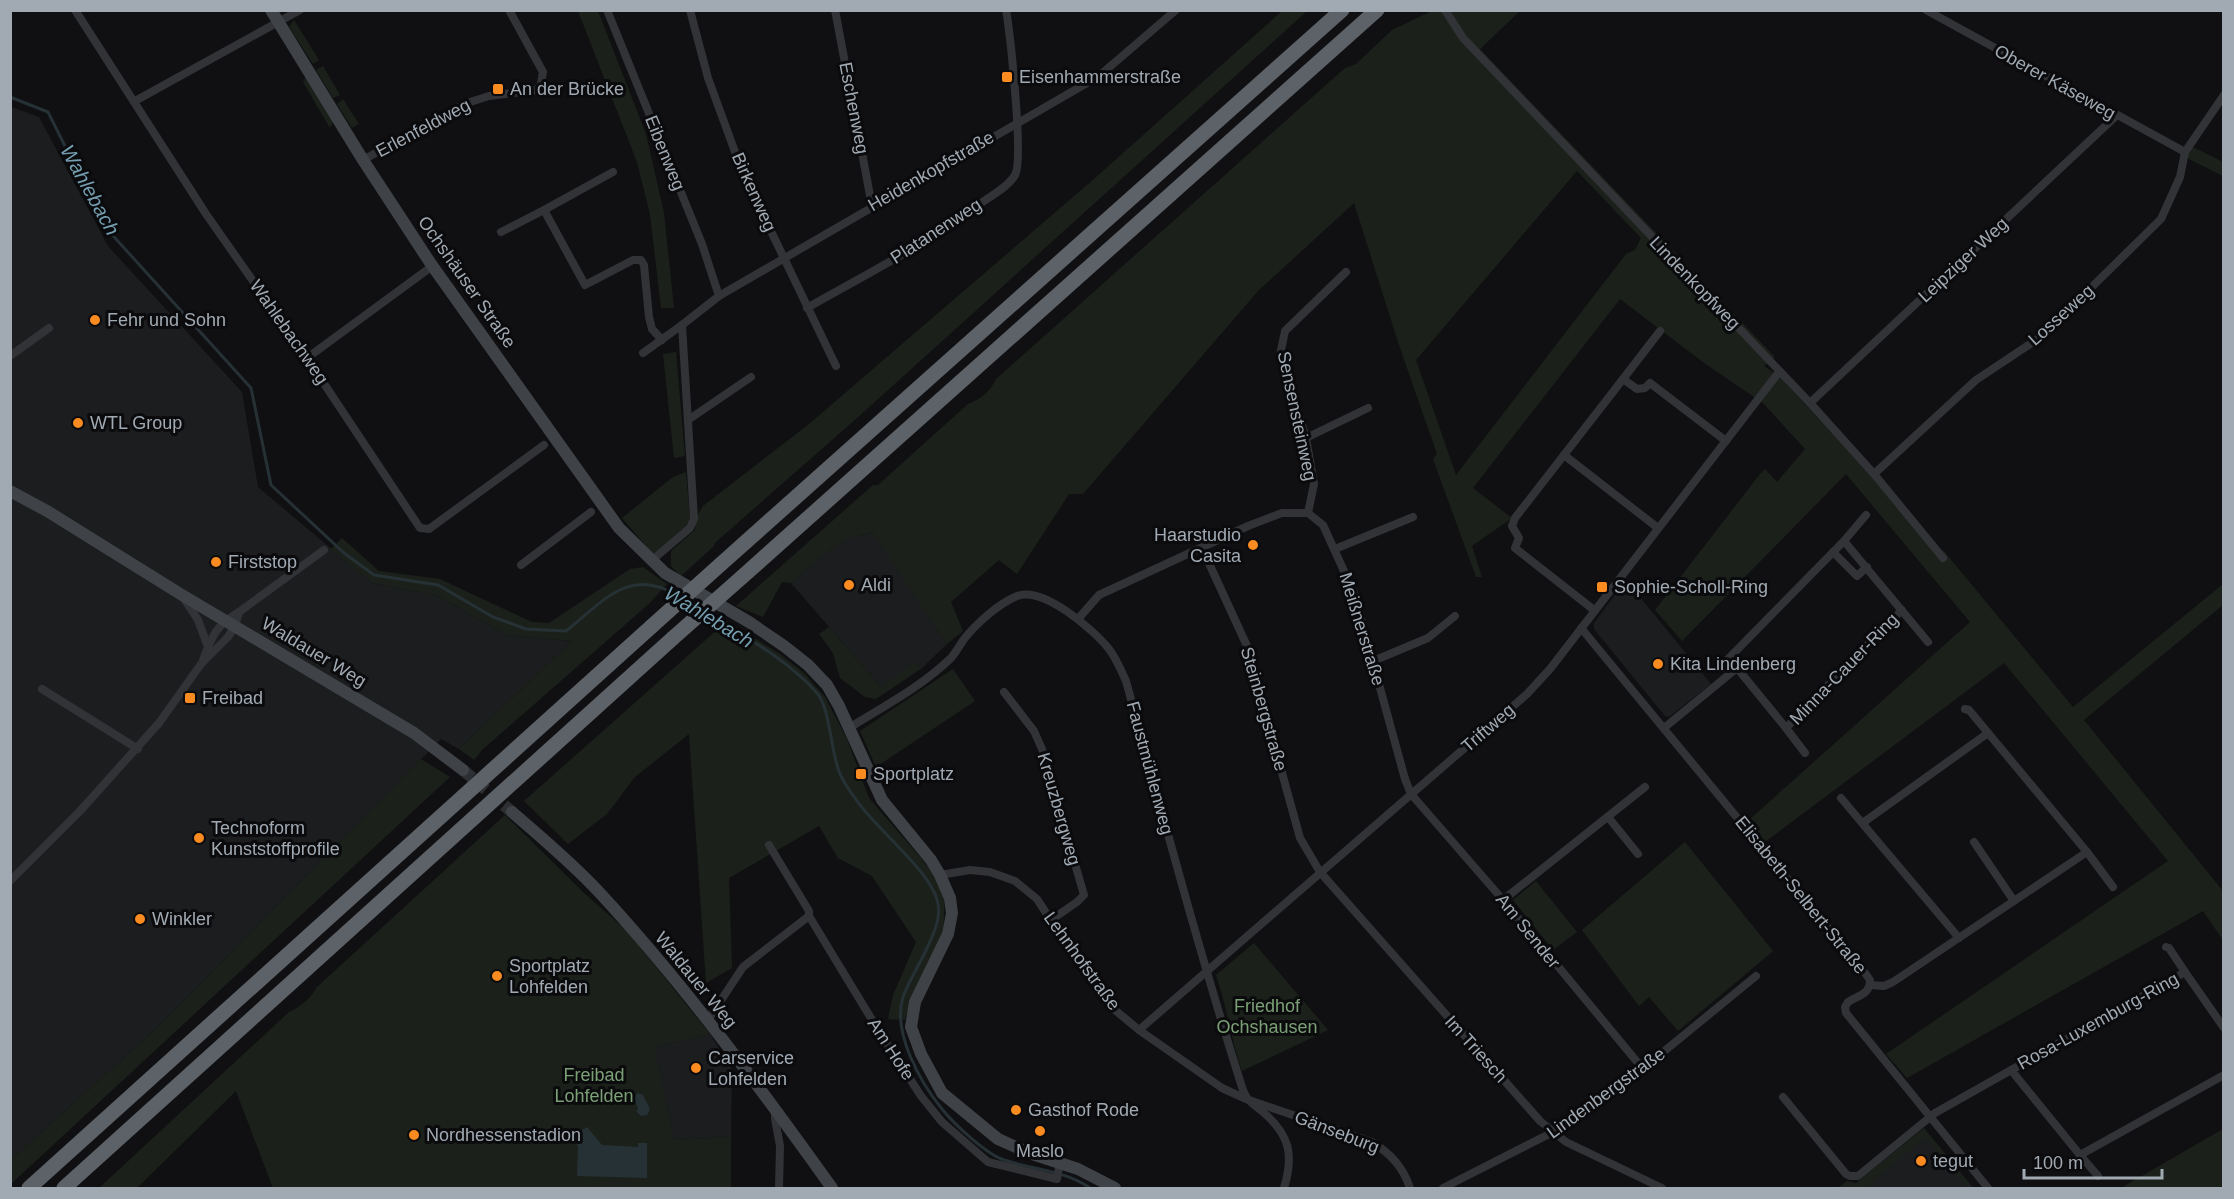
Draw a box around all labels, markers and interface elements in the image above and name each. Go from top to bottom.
street label: Oberer Käseweg [1991,41,2119,123]
street label: Eschenweg [835,60,873,156]
place label: Eisenhammerstraße [1019,67,1181,87]
marker: Eisenhammerstraße [1000,70,1014,84]
place label: An der Brücke [510,79,624,99]
marker: An der Brücke [491,82,505,96]
street label: Erlenfeldweg [372,95,474,161]
street label: Eibenweg [641,113,689,193]
street label: Heidenkopfstraße [864,127,998,215]
water label: Wahlebach [56,141,124,239]
street label: Birkenweg [728,150,780,234]
street label: Platanenweg [887,194,985,268]
street label: Ochshäuser Straße [414,212,520,352]
street label: Leipziger Weg [1914,214,2012,306]
street label: Lindenkopfweg [1646,232,1744,334]
street label: Wahlebachweg [246,276,332,388]
street label: Losseweg [2024,280,2098,350]
place label: Fehr und Sohn [107,310,226,330]
marker: Fehr und Sohn [88,313,102,327]
street label: Sensensteinweg [1273,349,1321,483]
place label: WTL Group [90,413,182,433]
marker: WTL Group [71,416,85,430]
place label: Haarstudio Casita [1154,525,1242,566]
marker: Haarstudio Casita [1246,538,1260,552]
place label: Firststop [228,552,297,572]
marker: Firststop [209,555,223,569]
street label: Meißnerstraße [1335,570,1389,688]
place label: Aldi [861,575,891,595]
place label: Sophie-Scholl-Ring [1614,577,1768,597]
marker: Aldi [842,578,856,592]
marker: Sophie-Scholl-Ring [1595,580,1609,594]
water label: Wahlebach [661,582,757,652]
street label: Minna-Cauer-Ring [1786,609,1902,729]
street label: Waldauer Weg [258,613,370,691]
street label: Steinbergstraße [1237,645,1291,773]
place label: Kita Lindenberg [1670,654,1796,674]
marker: Kita Lindenberg [1651,657,1665,671]
place label: Freibad [202,688,263,708]
marker: Freibad [183,691,197,705]
street label: Faustmühlenweg [1123,699,1177,837]
street label: Triftweg [1458,700,1518,756]
street label: Kreuzbergweg [1033,750,1085,868]
place label: Sportplatz [873,764,954,784]
marker: Sportplatz [854,767,868,781]
street label: Elisabeth-Selbert-Straße [1731,812,1871,978]
place label: Technoform Kunststoffprofile [211,818,340,859]
marker: Technoform Kunststoffprofile [192,831,206,845]
street label: Am Sender [1492,890,1564,972]
street label: Lehnhofstraße [1040,908,1124,1014]
place label: Winkler [152,909,212,929]
marker: Winkler [133,912,147,926]
street label: Waldauer Weg [651,928,741,1032]
place label: Sportplatz Lohfelden [509,956,590,997]
street label: Rosa-Luxemburg-Ring [2014,968,2182,1074]
marker: Sportplatz Lohfelden [490,969,504,983]
park label: Friedhof Ochshausen [1216,996,1318,1037]
street label: Im Triesch [1441,1011,1511,1087]
street label: Am Hofe [864,1014,918,1084]
street label: Lindenbergstraße [1543,1043,1669,1143]
place label: Carservice Lohfelden [708,1048,794,1089]
marker: Carservice Lohfelden [689,1061,703,1075]
park label: Freibad Lohfelden [554,1065,634,1106]
place label: Gasthof Rode [1028,1100,1139,1120]
marker: Gasthof Rode [1009,1103,1023,1117]
street label: Gänseburg [1292,1107,1382,1157]
marker: Maslo [1033,1124,1047,1138]
place label: Nordhessenstadion [426,1125,581,1145]
marker: Nordhessenstadion [407,1128,421,1142]
place label: Maslo [1016,1141,1064,1161]
scale bar [2024,1142,2162,1180]
place label: tegut [1933,1151,1973,1171]
text: 100 m [2033,1153,2083,1173]
marker: tegut [1914,1154,1928,1168]

